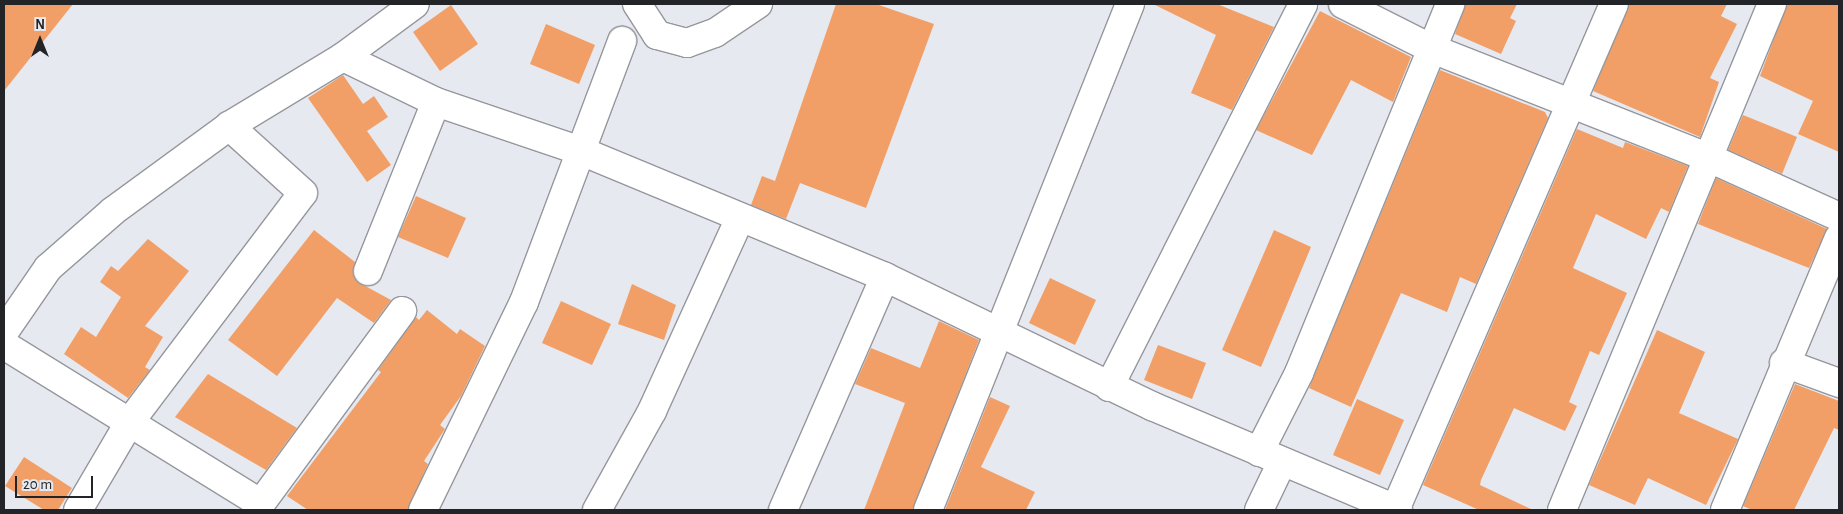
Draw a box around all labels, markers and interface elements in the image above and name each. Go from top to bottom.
north arrow [15,15,65,65]
text: N [35,18,45,32]
scale bar [18,466,95,498]
text: 20 m [23,477,52,492]

